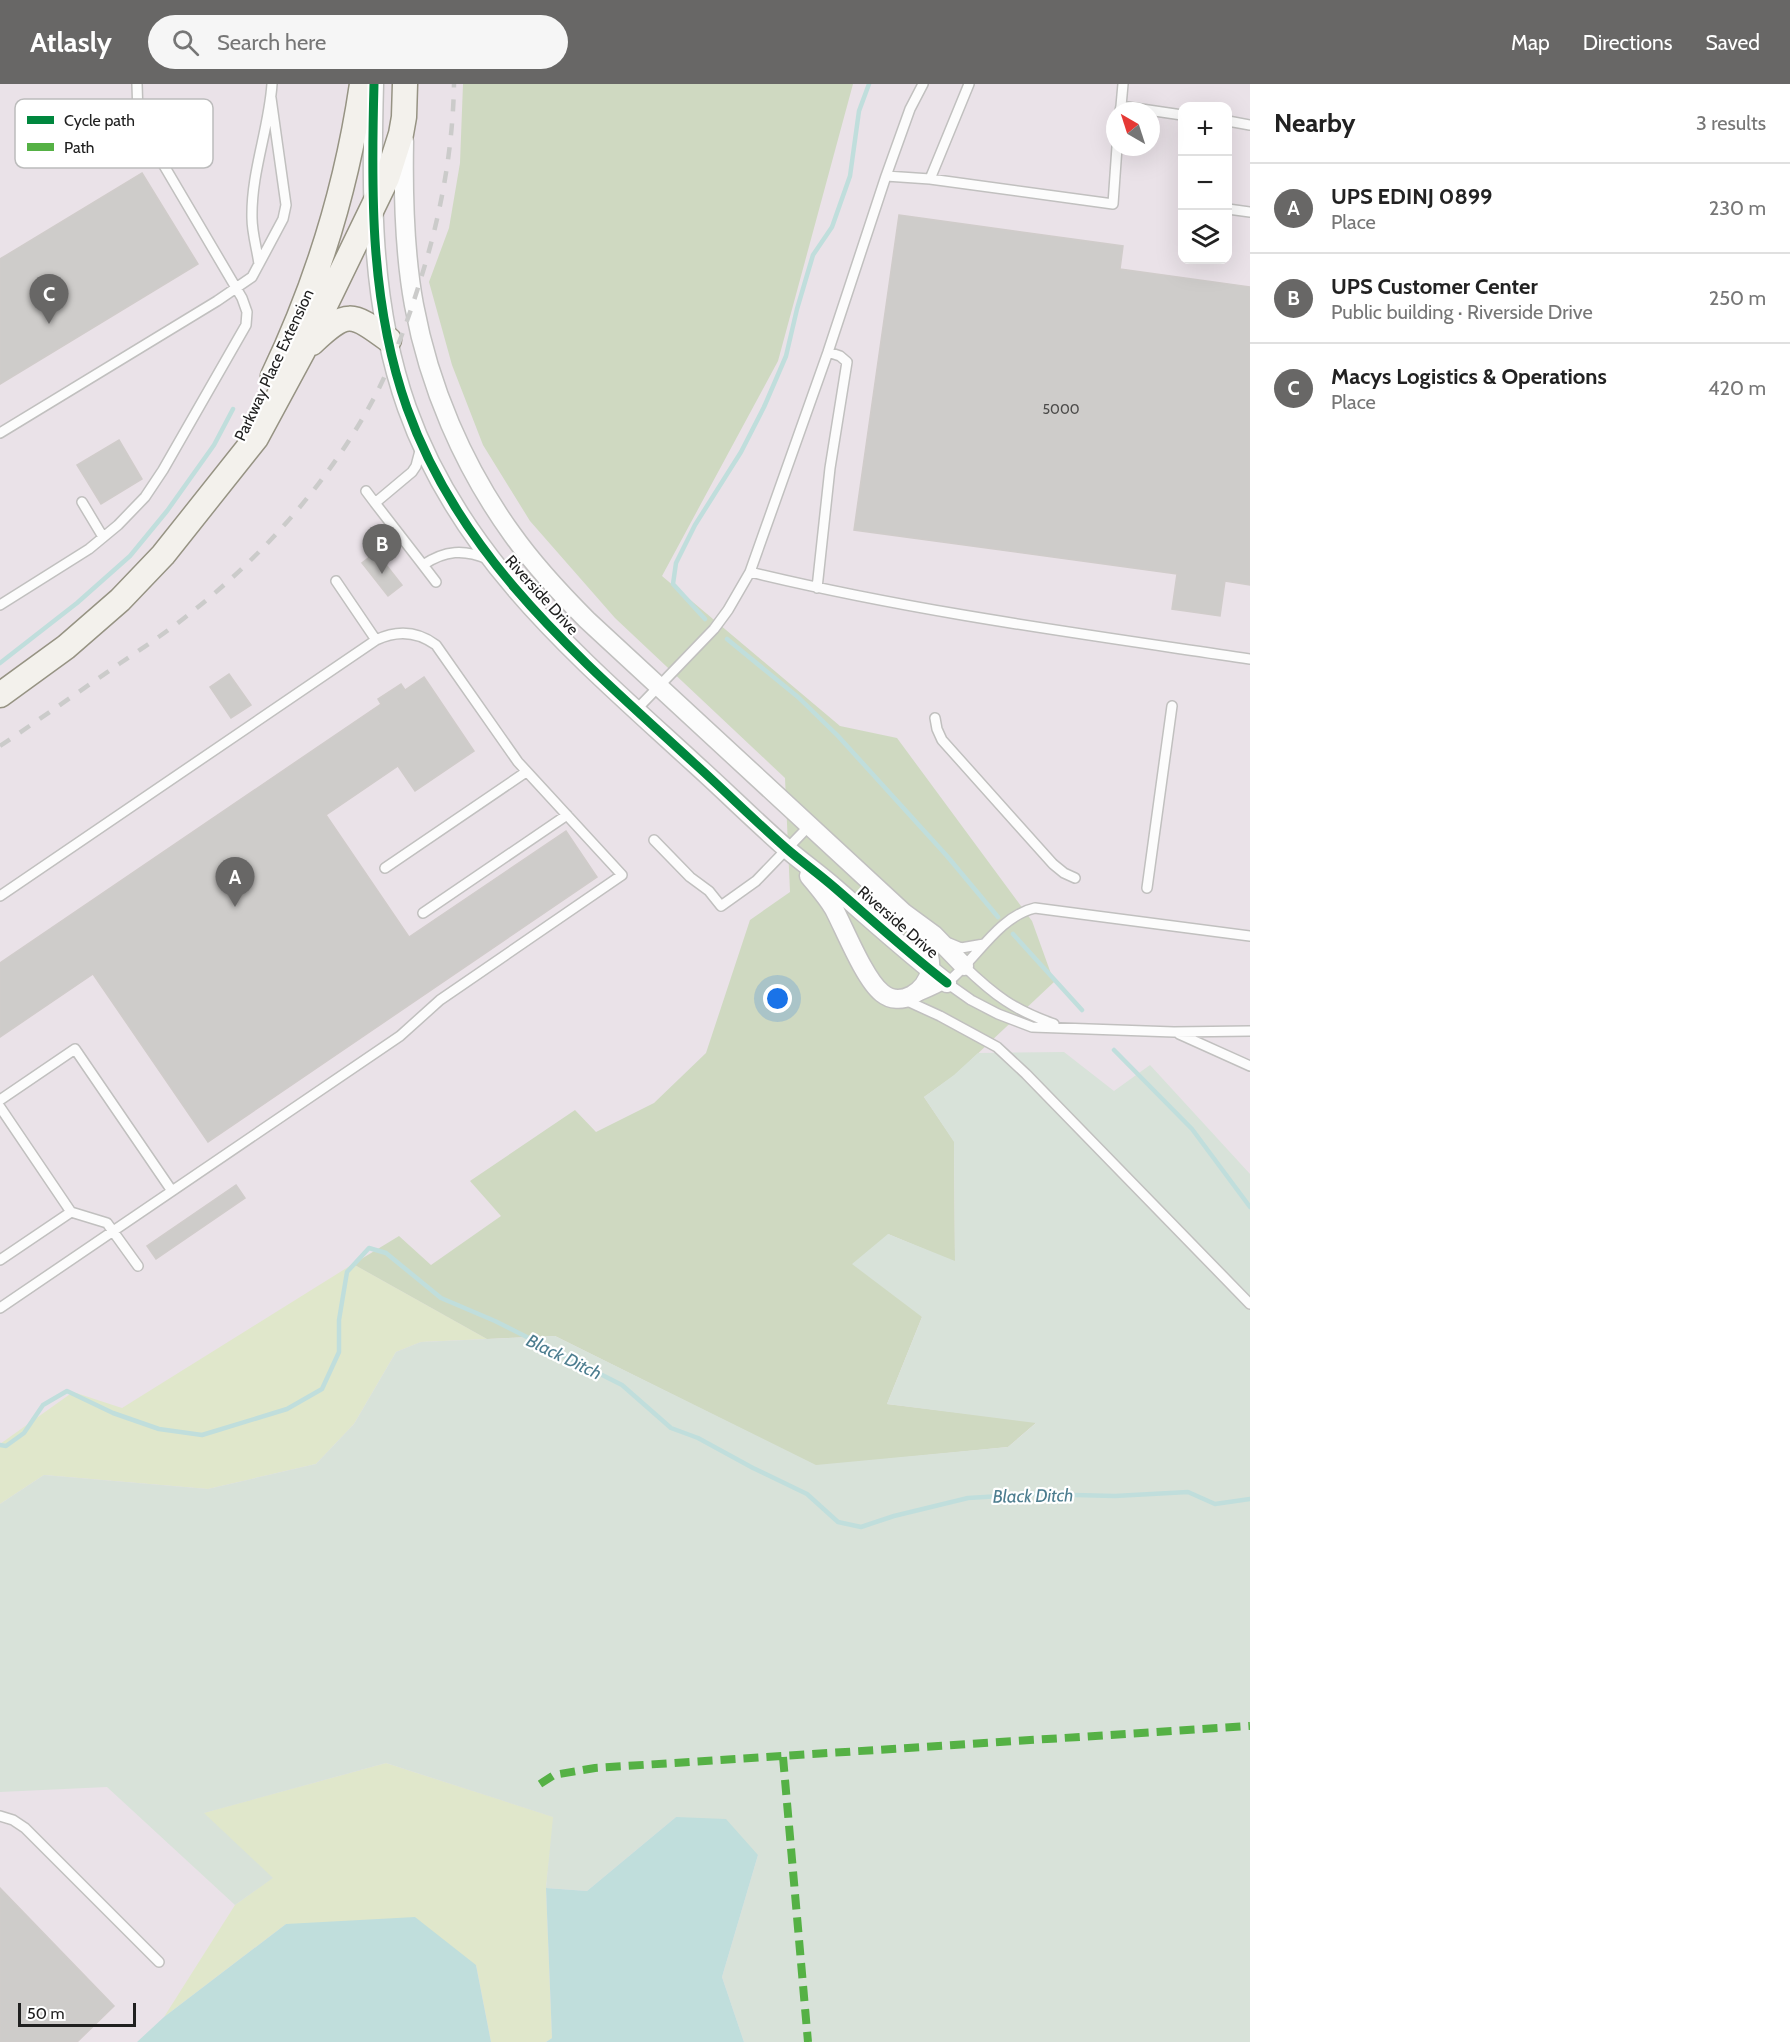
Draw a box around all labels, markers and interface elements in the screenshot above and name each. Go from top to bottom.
search box [148,15,568,69]
text: Atlasly [30,25,112,59]
icon: search [169,26,202,59]
text: Search here [217,29,326,56]
text: Map [1511,30,1550,55]
text: Directions [1583,30,1672,55]
text: Saved [1705,30,1760,55]
legend [15,99,213,168]
north arrow [1106,102,1160,156]
map controls [1178,102,1232,264]
button: + [1178,102,1232,156]
text: Nearby [1274,107,1355,139]
text: Cycle path [64,111,135,130]
text: 3 results [1696,111,1766,135]
text: Path [64,138,95,157]
button: − [1178,156,1232,210]
text: UPS EDINJ 0899 [1331,183,1492,210]
text: A [1287,196,1300,220]
text: 230 m [1709,196,1766,220]
button: layers [1178,210,1232,264]
text: Place [1331,210,1376,234]
text: UPS Customer Center [1331,273,1538,300]
pin: C [29,274,68,324]
street label: Parkway Place Extension [230,286,318,444]
text: B [1287,286,1300,310]
text: 250 m [1709,286,1766,310]
text: Public building · Riverside Drive [1331,300,1593,324]
text: Macys Logistics & Operations [1331,363,1607,390]
text: C [1287,376,1300,400]
text: 420 m [1708,376,1766,400]
text: Place [1331,390,1376,414]
house number: 5000 [1043,400,1080,418]
pin: B [362,524,401,574]
street label: Riverside Drive [501,551,583,639]
pin: A [216,858,254,907]
street label: Riverside Drive [854,882,942,962]
your location [763,984,792,1013]
water label: Black Ditch [523,1329,605,1385]
water label: Black Ditch [992,1484,1074,1508]
scale bar [18,2000,136,2028]
text: 50 m [27,2004,64,2023]

